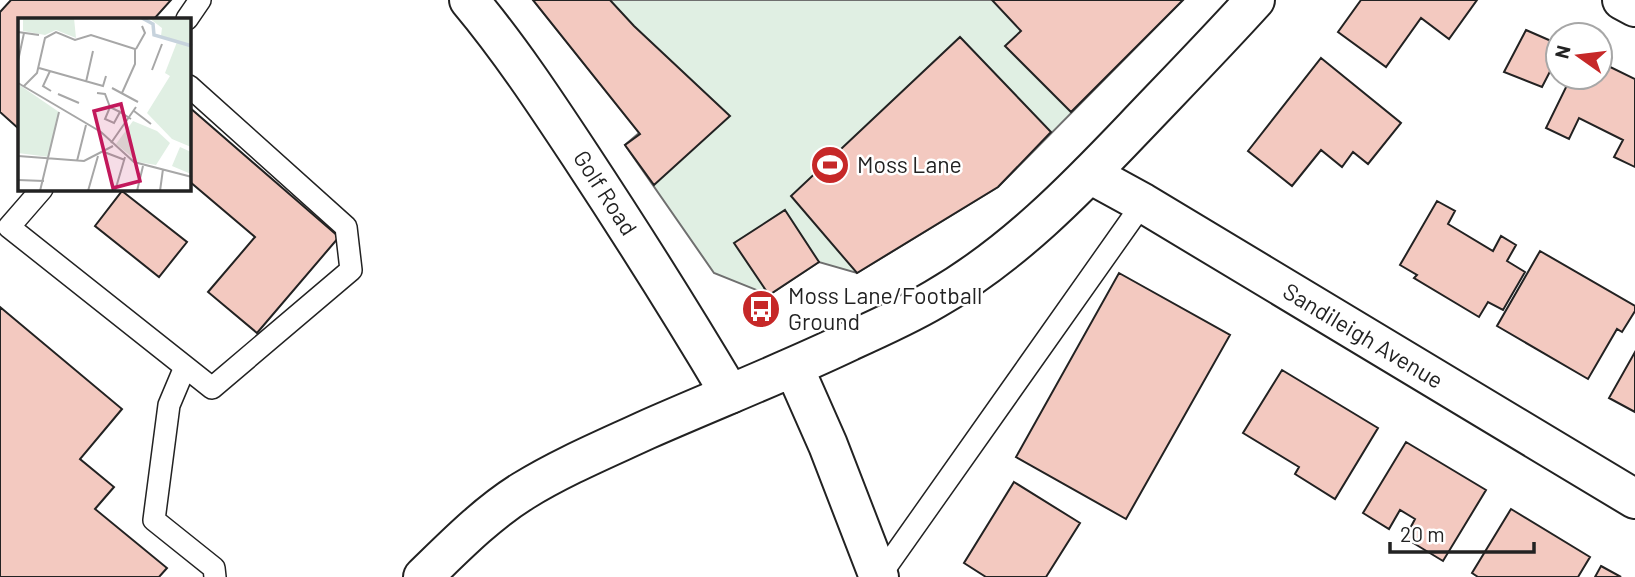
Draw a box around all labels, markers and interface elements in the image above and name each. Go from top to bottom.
inset map [18,18,191,191]
north arrow [1544,21,1614,91]
text: N [1549,43,1575,61]
sports icon: Moss Lane [809,144,851,186]
street label: Golf Road [568,145,644,240]
place label: Moss Lane [857,150,962,178]
street label: Sandileigh Avenue [1278,276,1449,394]
place label: Moss Lane/Football Ground [788,281,982,335]
bus stop icon: Moss Lane/Football Ground [740,288,782,330]
scale bar [1390,510,1534,554]
text: 20 m [1400,521,1445,546]

